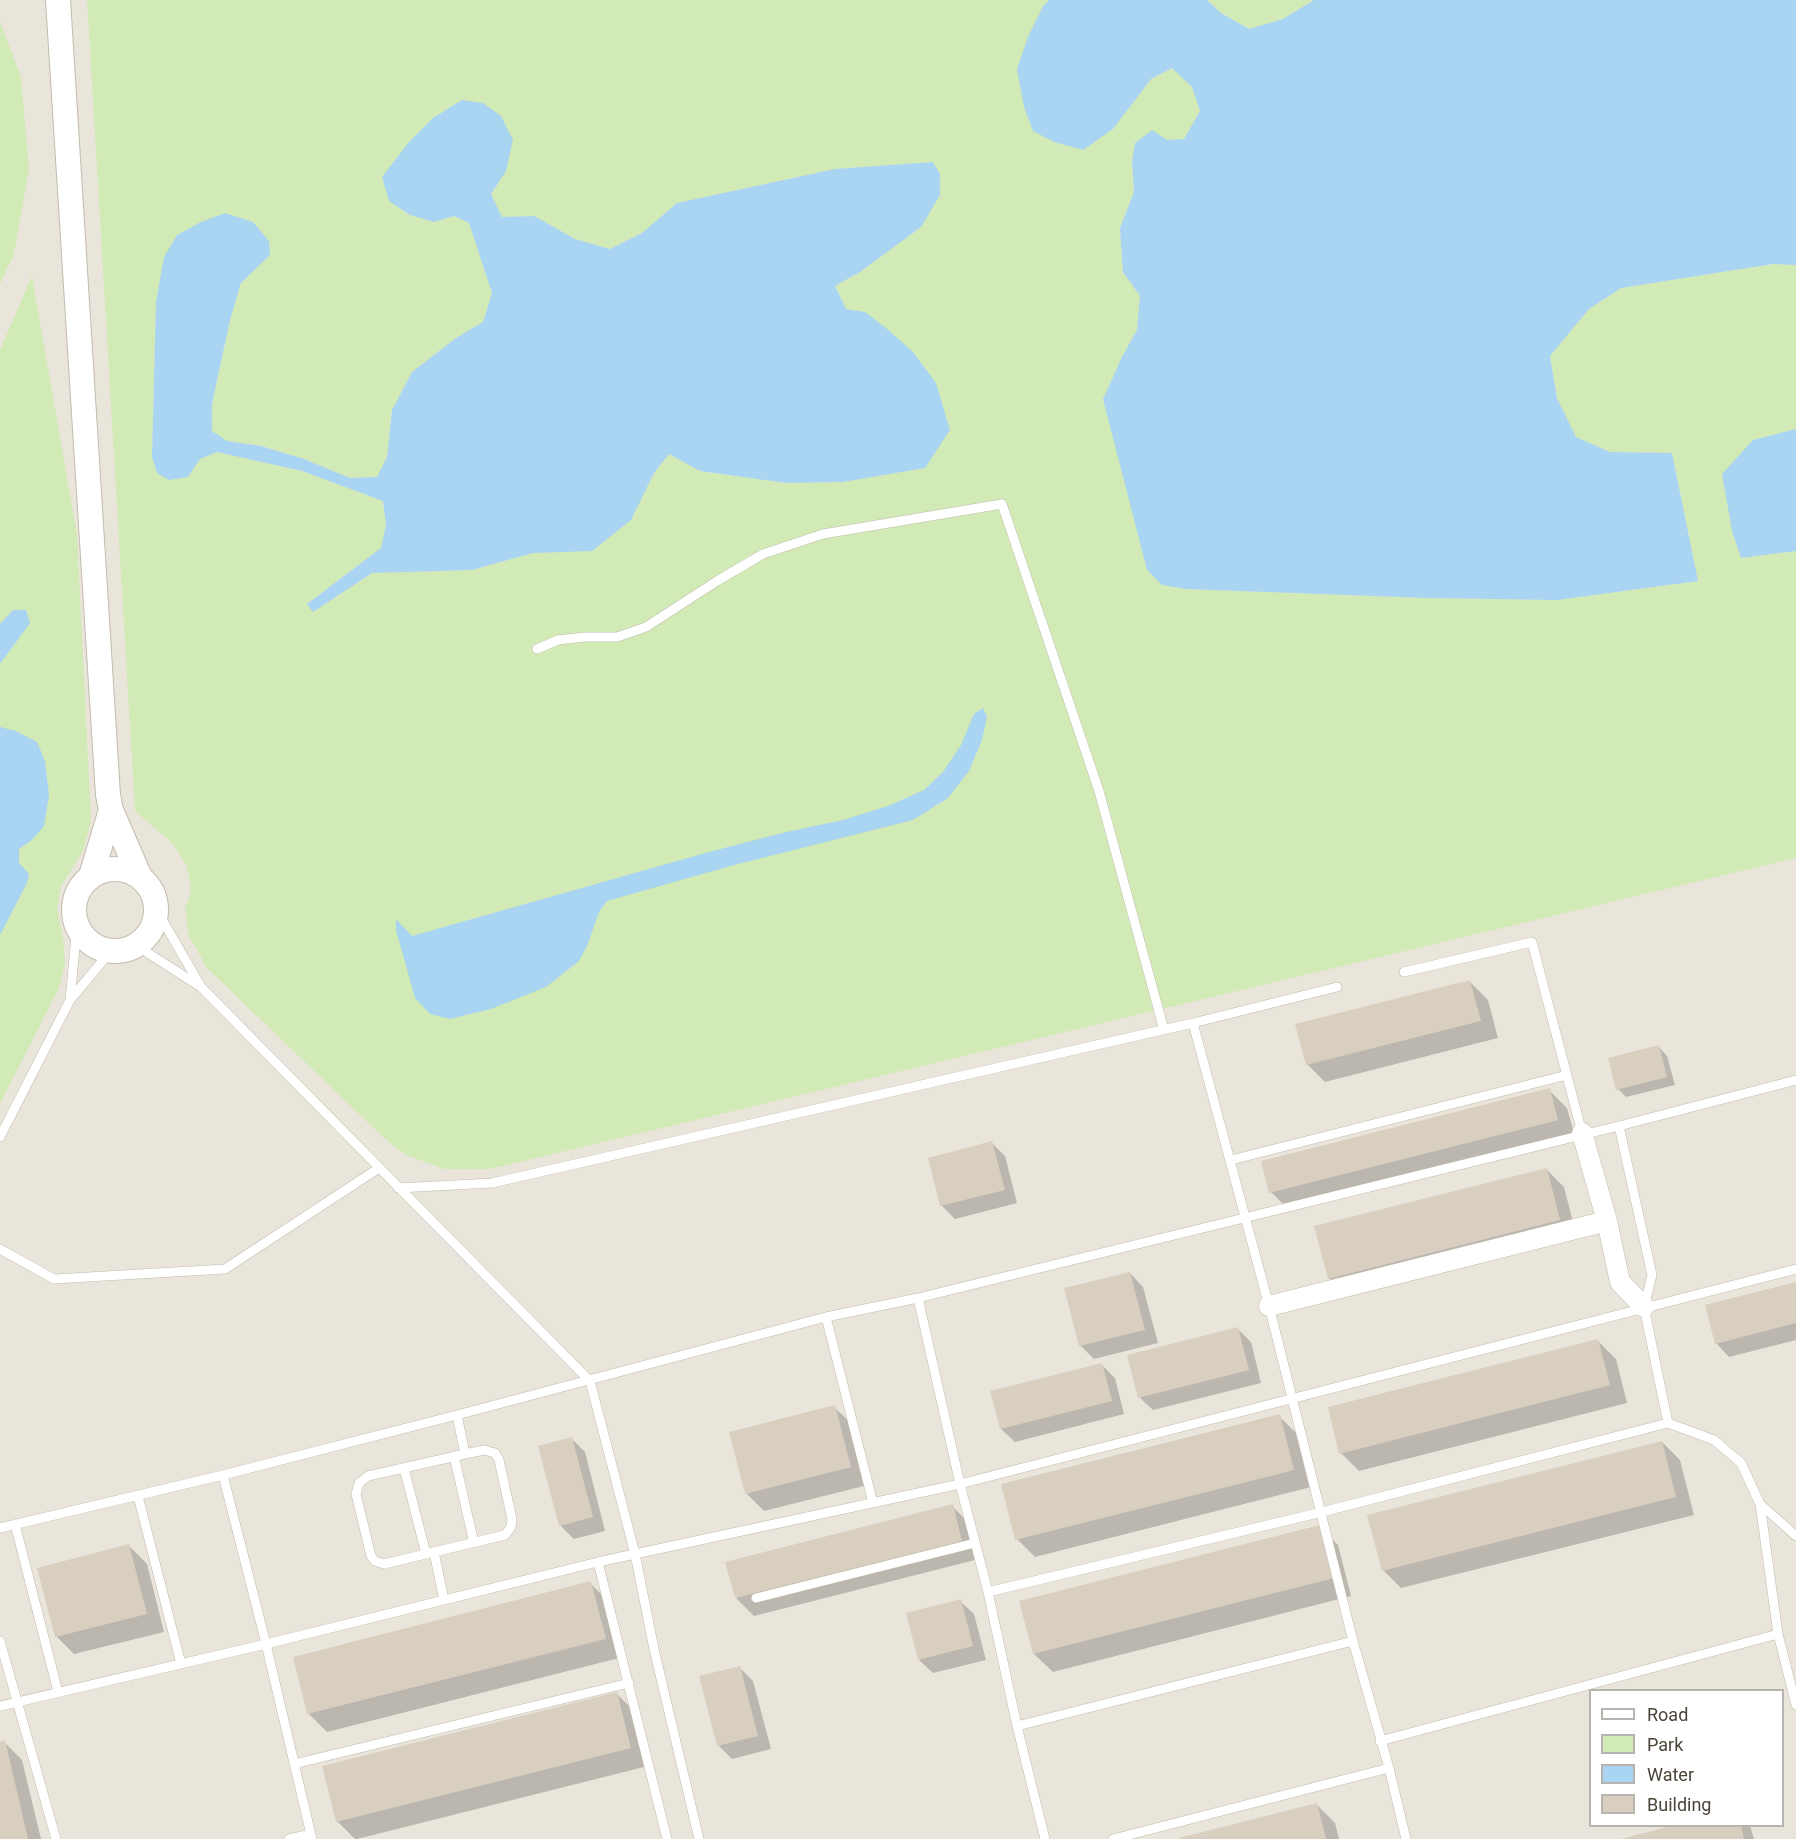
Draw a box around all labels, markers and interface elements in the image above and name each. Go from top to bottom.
legend [1589,1689,1784,1827]
text: Road [1647,1704,1688,1725]
text: Park [1647,1734,1683,1755]
text: Water [1647,1764,1694,1785]
text: Building [1647,1794,1711,1815]

